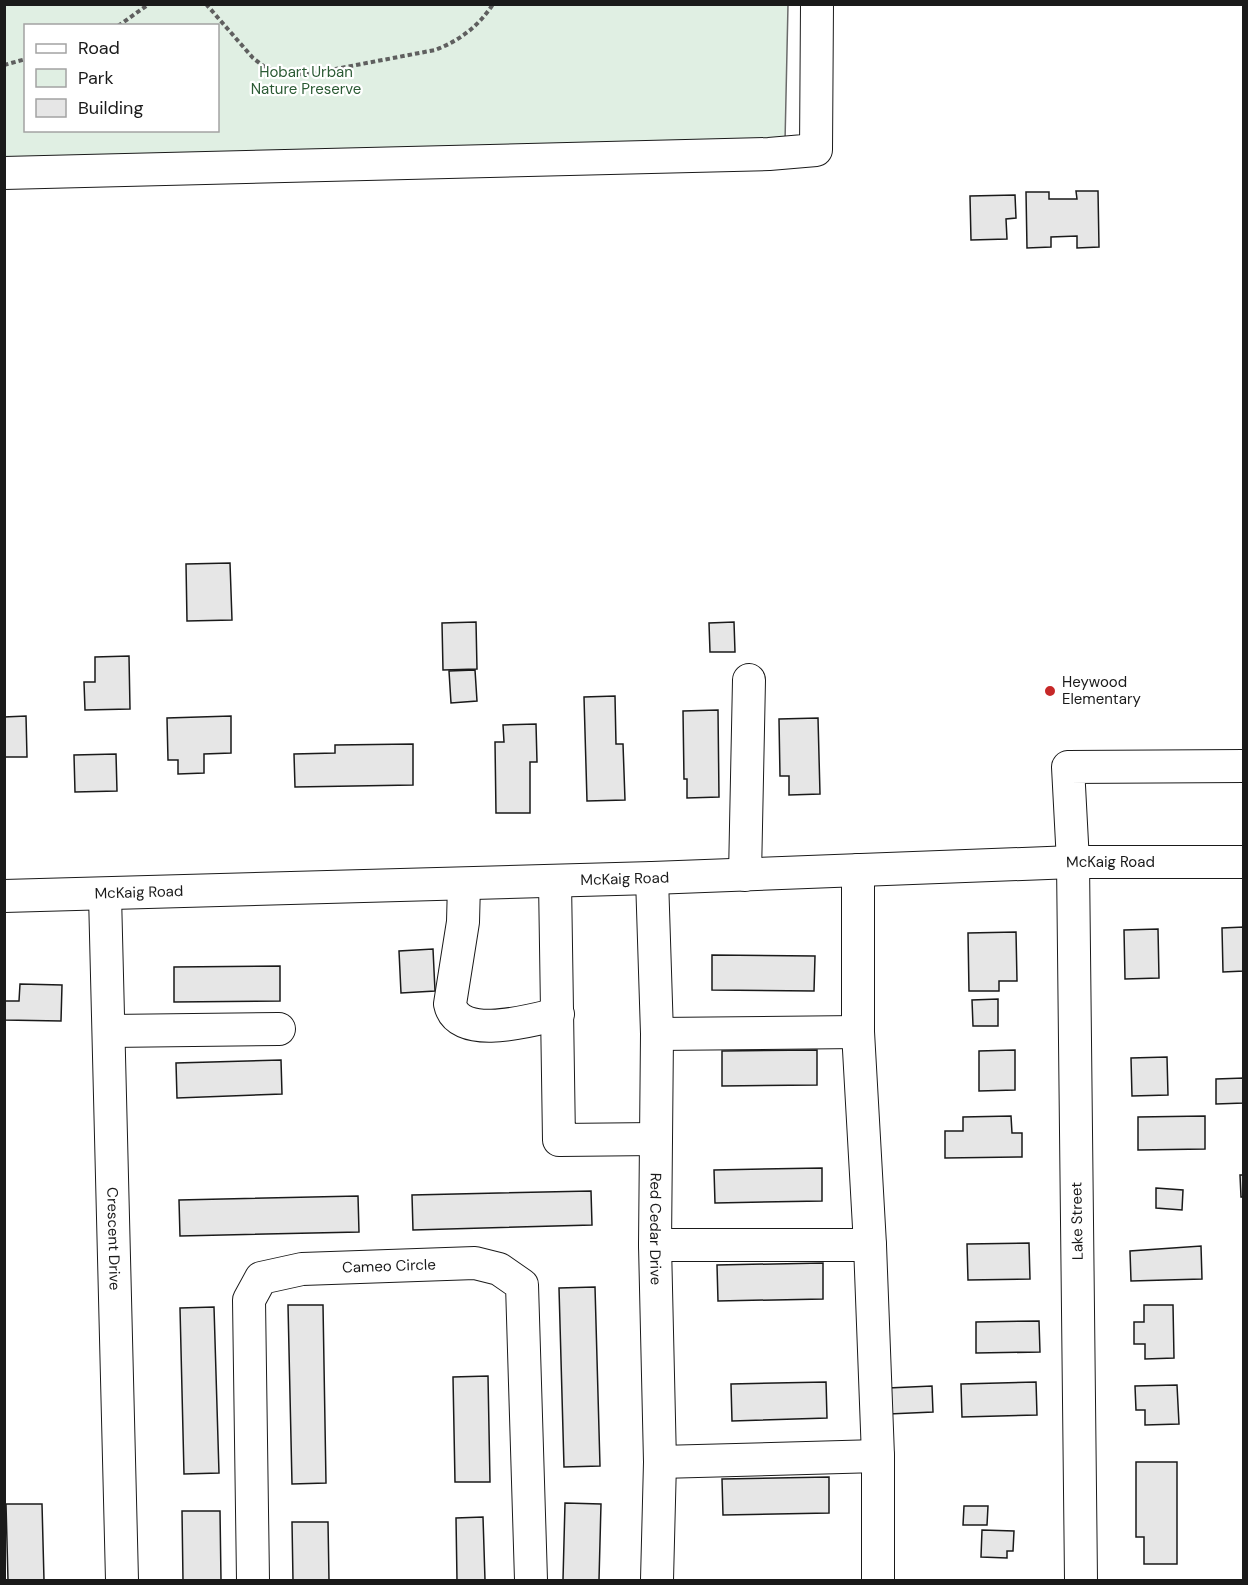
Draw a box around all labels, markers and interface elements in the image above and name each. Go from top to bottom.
legend [24,24,219,132]
text: Road [78,36,120,60]
park label: Hobart Urban Nature Preserve [251,62,361,99]
text: Park [78,66,114,90]
text: Building [78,96,143,120]
place label: Heywood Elementary [1062,672,1141,709]
marker: Heywood Elementary [1043,684,1057,698]
street label: McKaig Road [1066,852,1155,872]
street label: McKaig Road [580,867,670,890]
street label: McKaig Road [94,881,184,903]
street label: Red Cedar Drive [645,1173,666,1285]
street label: Lake Street [1066,1182,1088,1260]
street label: Crescent Drive [102,1187,125,1291]
street label: Cameo Circle [342,1254,436,1278]

